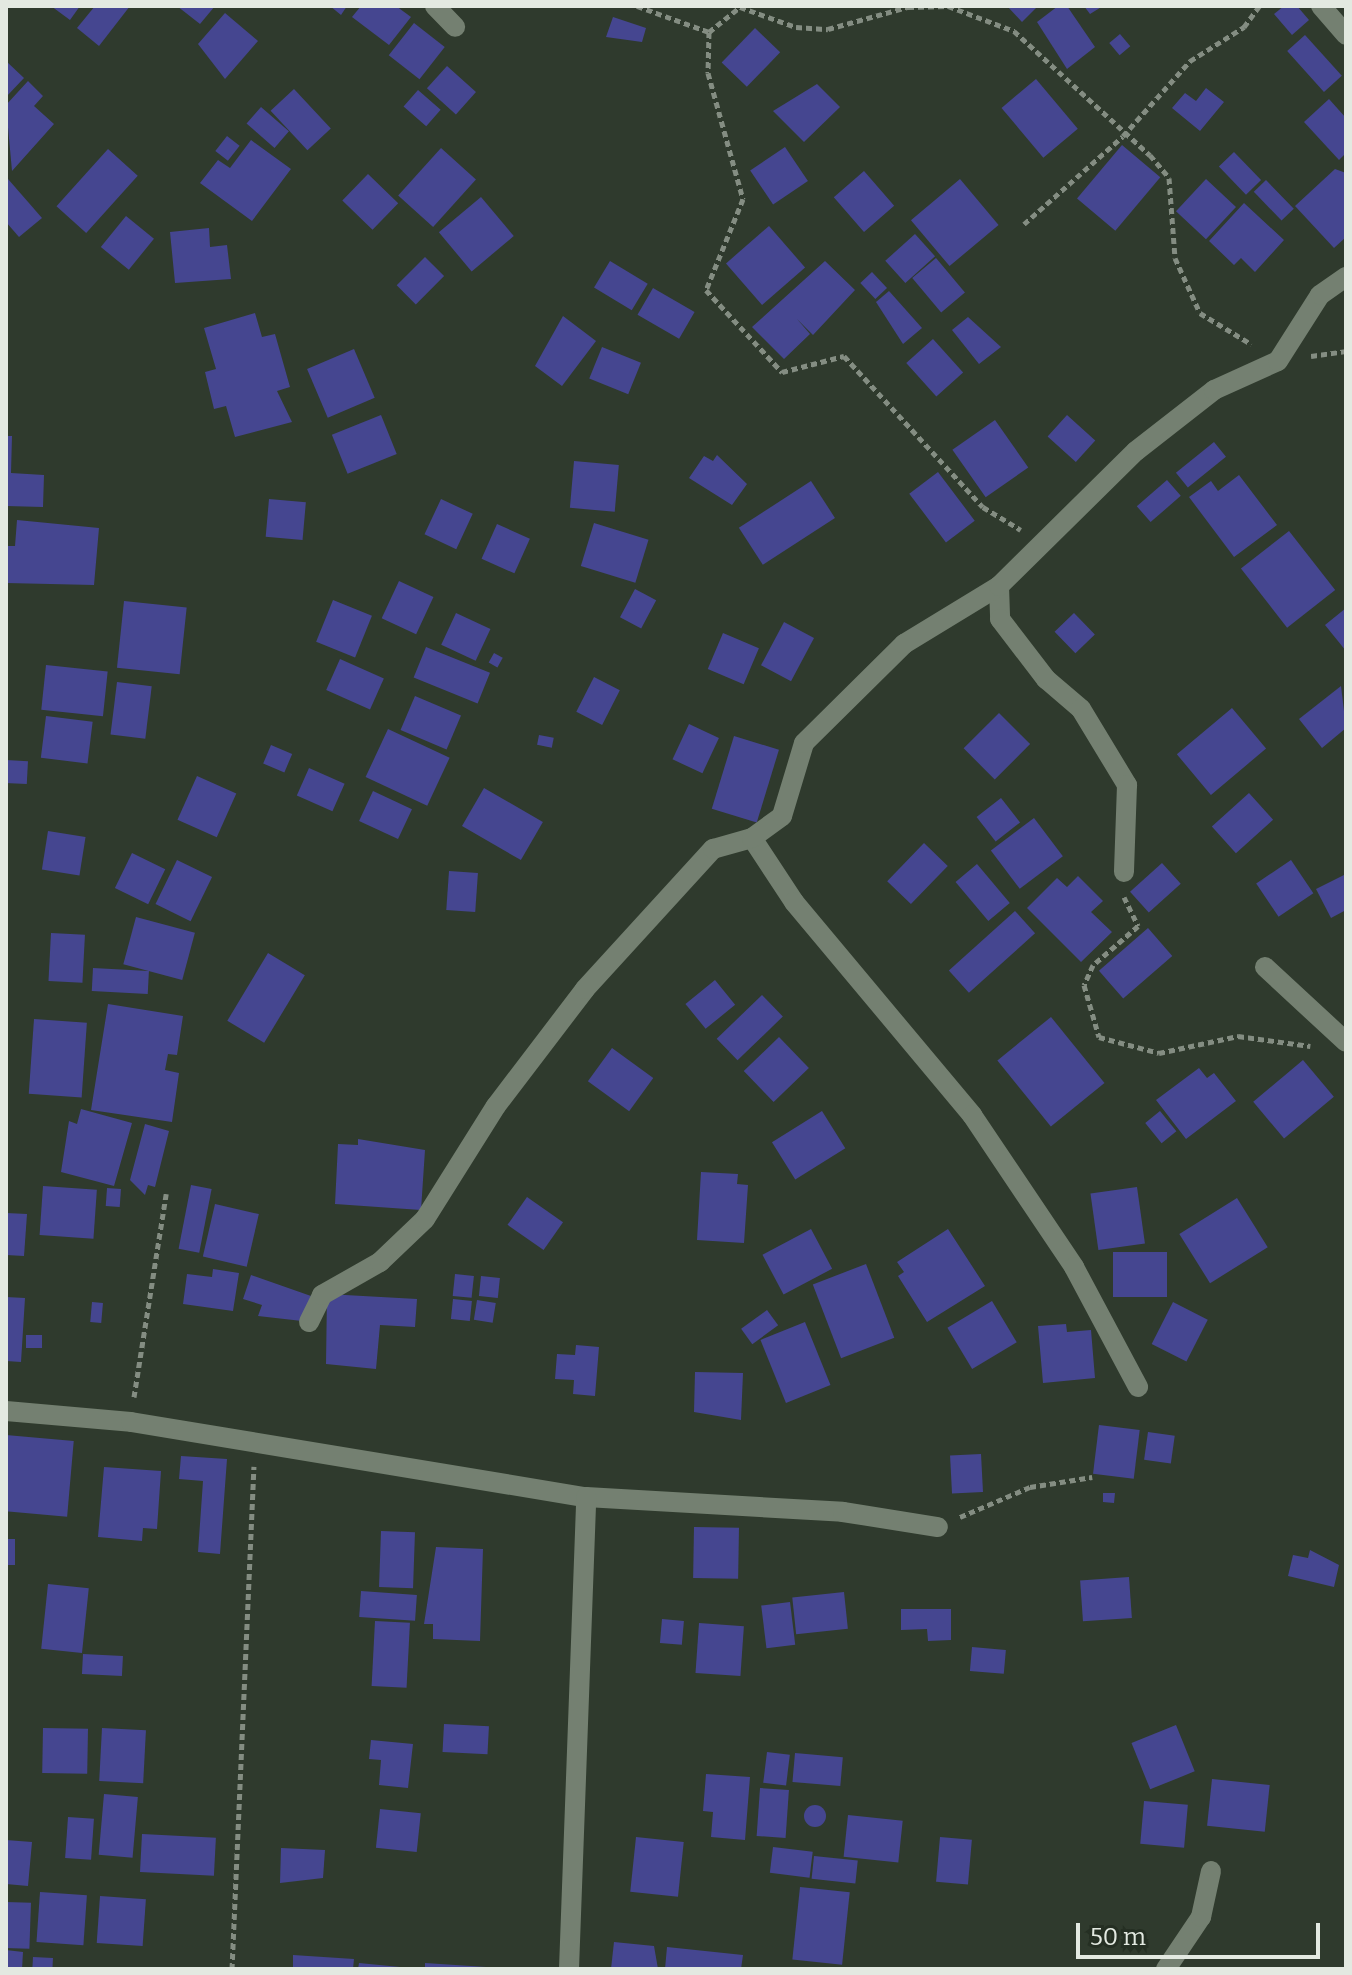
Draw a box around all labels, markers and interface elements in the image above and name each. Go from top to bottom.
scale bar [1080,1907,1324,1957]
text: 50 m [1090,1923,1146,1951]

